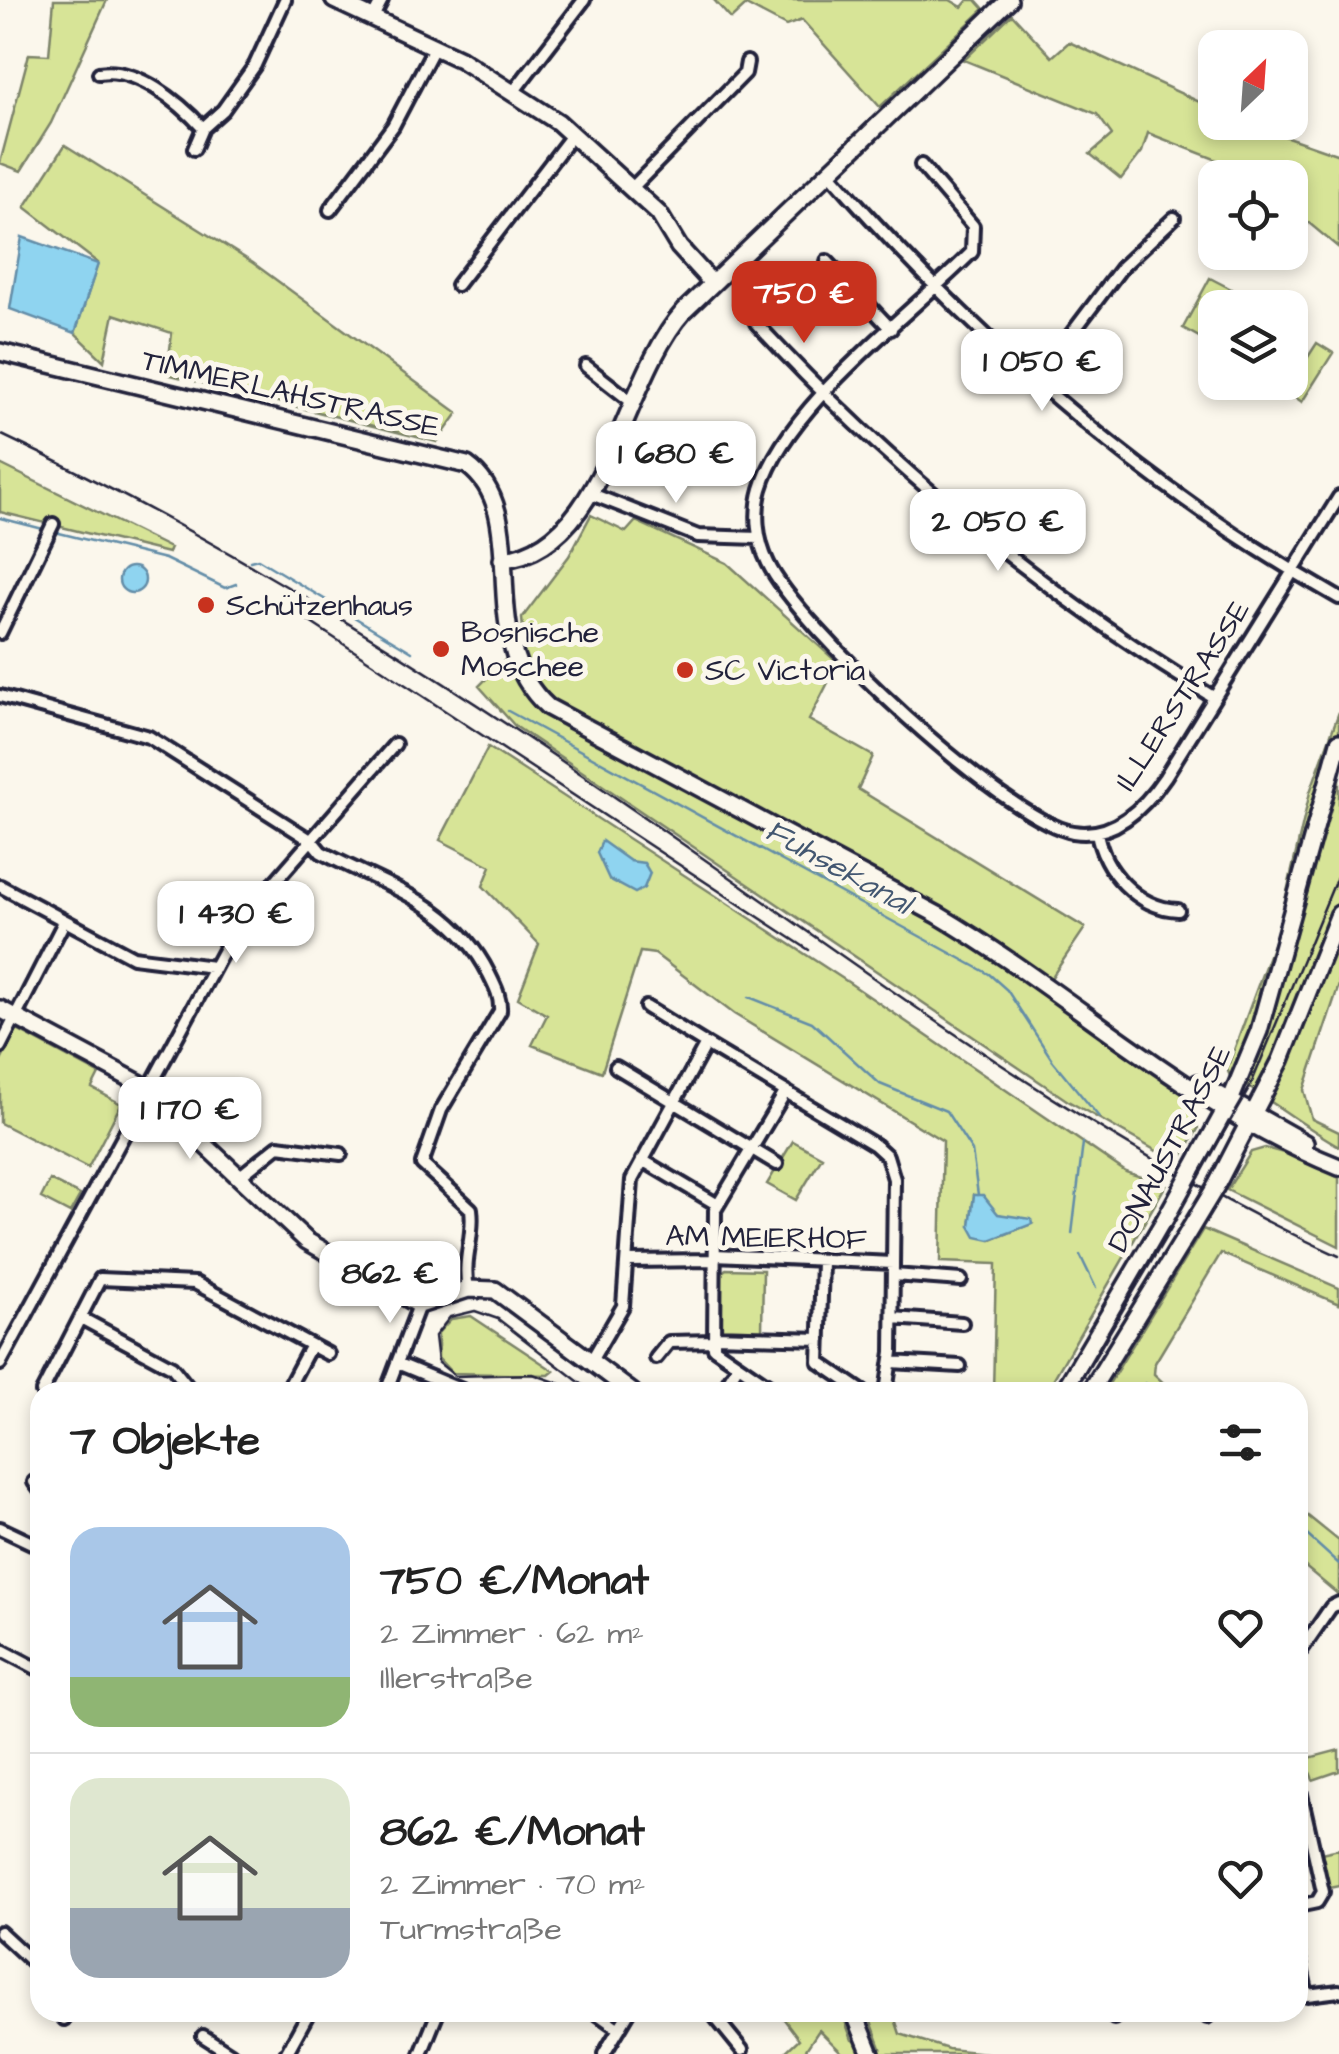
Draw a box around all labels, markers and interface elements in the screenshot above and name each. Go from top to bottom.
north arrow [1198,30,1308,140]
map controls [1198,30,1308,400]
button: locate [1198,160,1308,270]
pin: 750 € [734,261,874,346]
text: 750 € [754,271,854,316]
button: layers [1198,290,1308,400]
pin: 1 050 € [950,329,1134,414]
street label: TIMMERLAHSTRASSE [137,339,444,449]
text: 1 050 € [983,339,1101,384]
pin: 1 680 € [584,421,768,506]
text: 1 680 € [618,431,734,476]
pin: 2 050 € [906,489,1090,574]
text: 2 050 € [932,499,1064,544]
place label: Schützenhaus [226,585,413,627]
street label: ILLERSTRASSE [1105,592,1261,799]
marker: Schützenhaus [195,594,217,616]
place label: Bosnische Moschee [461,612,599,688]
marker: Bosnische Moschee [430,638,452,660]
place label: SC Victoria [705,650,865,692]
marker: SC Victoria [674,659,696,681]
water label: Fuhsekanal [757,809,923,928]
pin: 1 430 € [144,881,328,966]
text: 1 430 € [179,891,293,936]
street label: DONAUSTRASSE [1098,1037,1242,1260]
pin: 1 170 € [98,1077,282,1162]
text: 1 170 € [140,1087,240,1132]
street label: AM MEIERHOF [665,1215,867,1261]
pin: 862 € [320,1241,460,1326]
text: 862 € [341,1251,439,1296]
text: 7 Objekte [70,1413,260,1471]
icon: filters [1213,1415,1268,1470]
text: 750 €/Monat [380,1553,649,1611]
icon: home [150,1567,270,1687]
icon: heart [1213,1600,1268,1655]
text: 2 Zimmer · 62 m² [380,1611,644,1656]
text: Illerstraße [380,1656,533,1701]
text: 862 €/Monat [380,1804,645,1862]
icon: home [150,1818,270,1938]
icon: heart [1213,1851,1268,1906]
text: 2 Zimmer · 70 m² [380,1862,646,1907]
text: Turmstraße [380,1907,562,1952]

